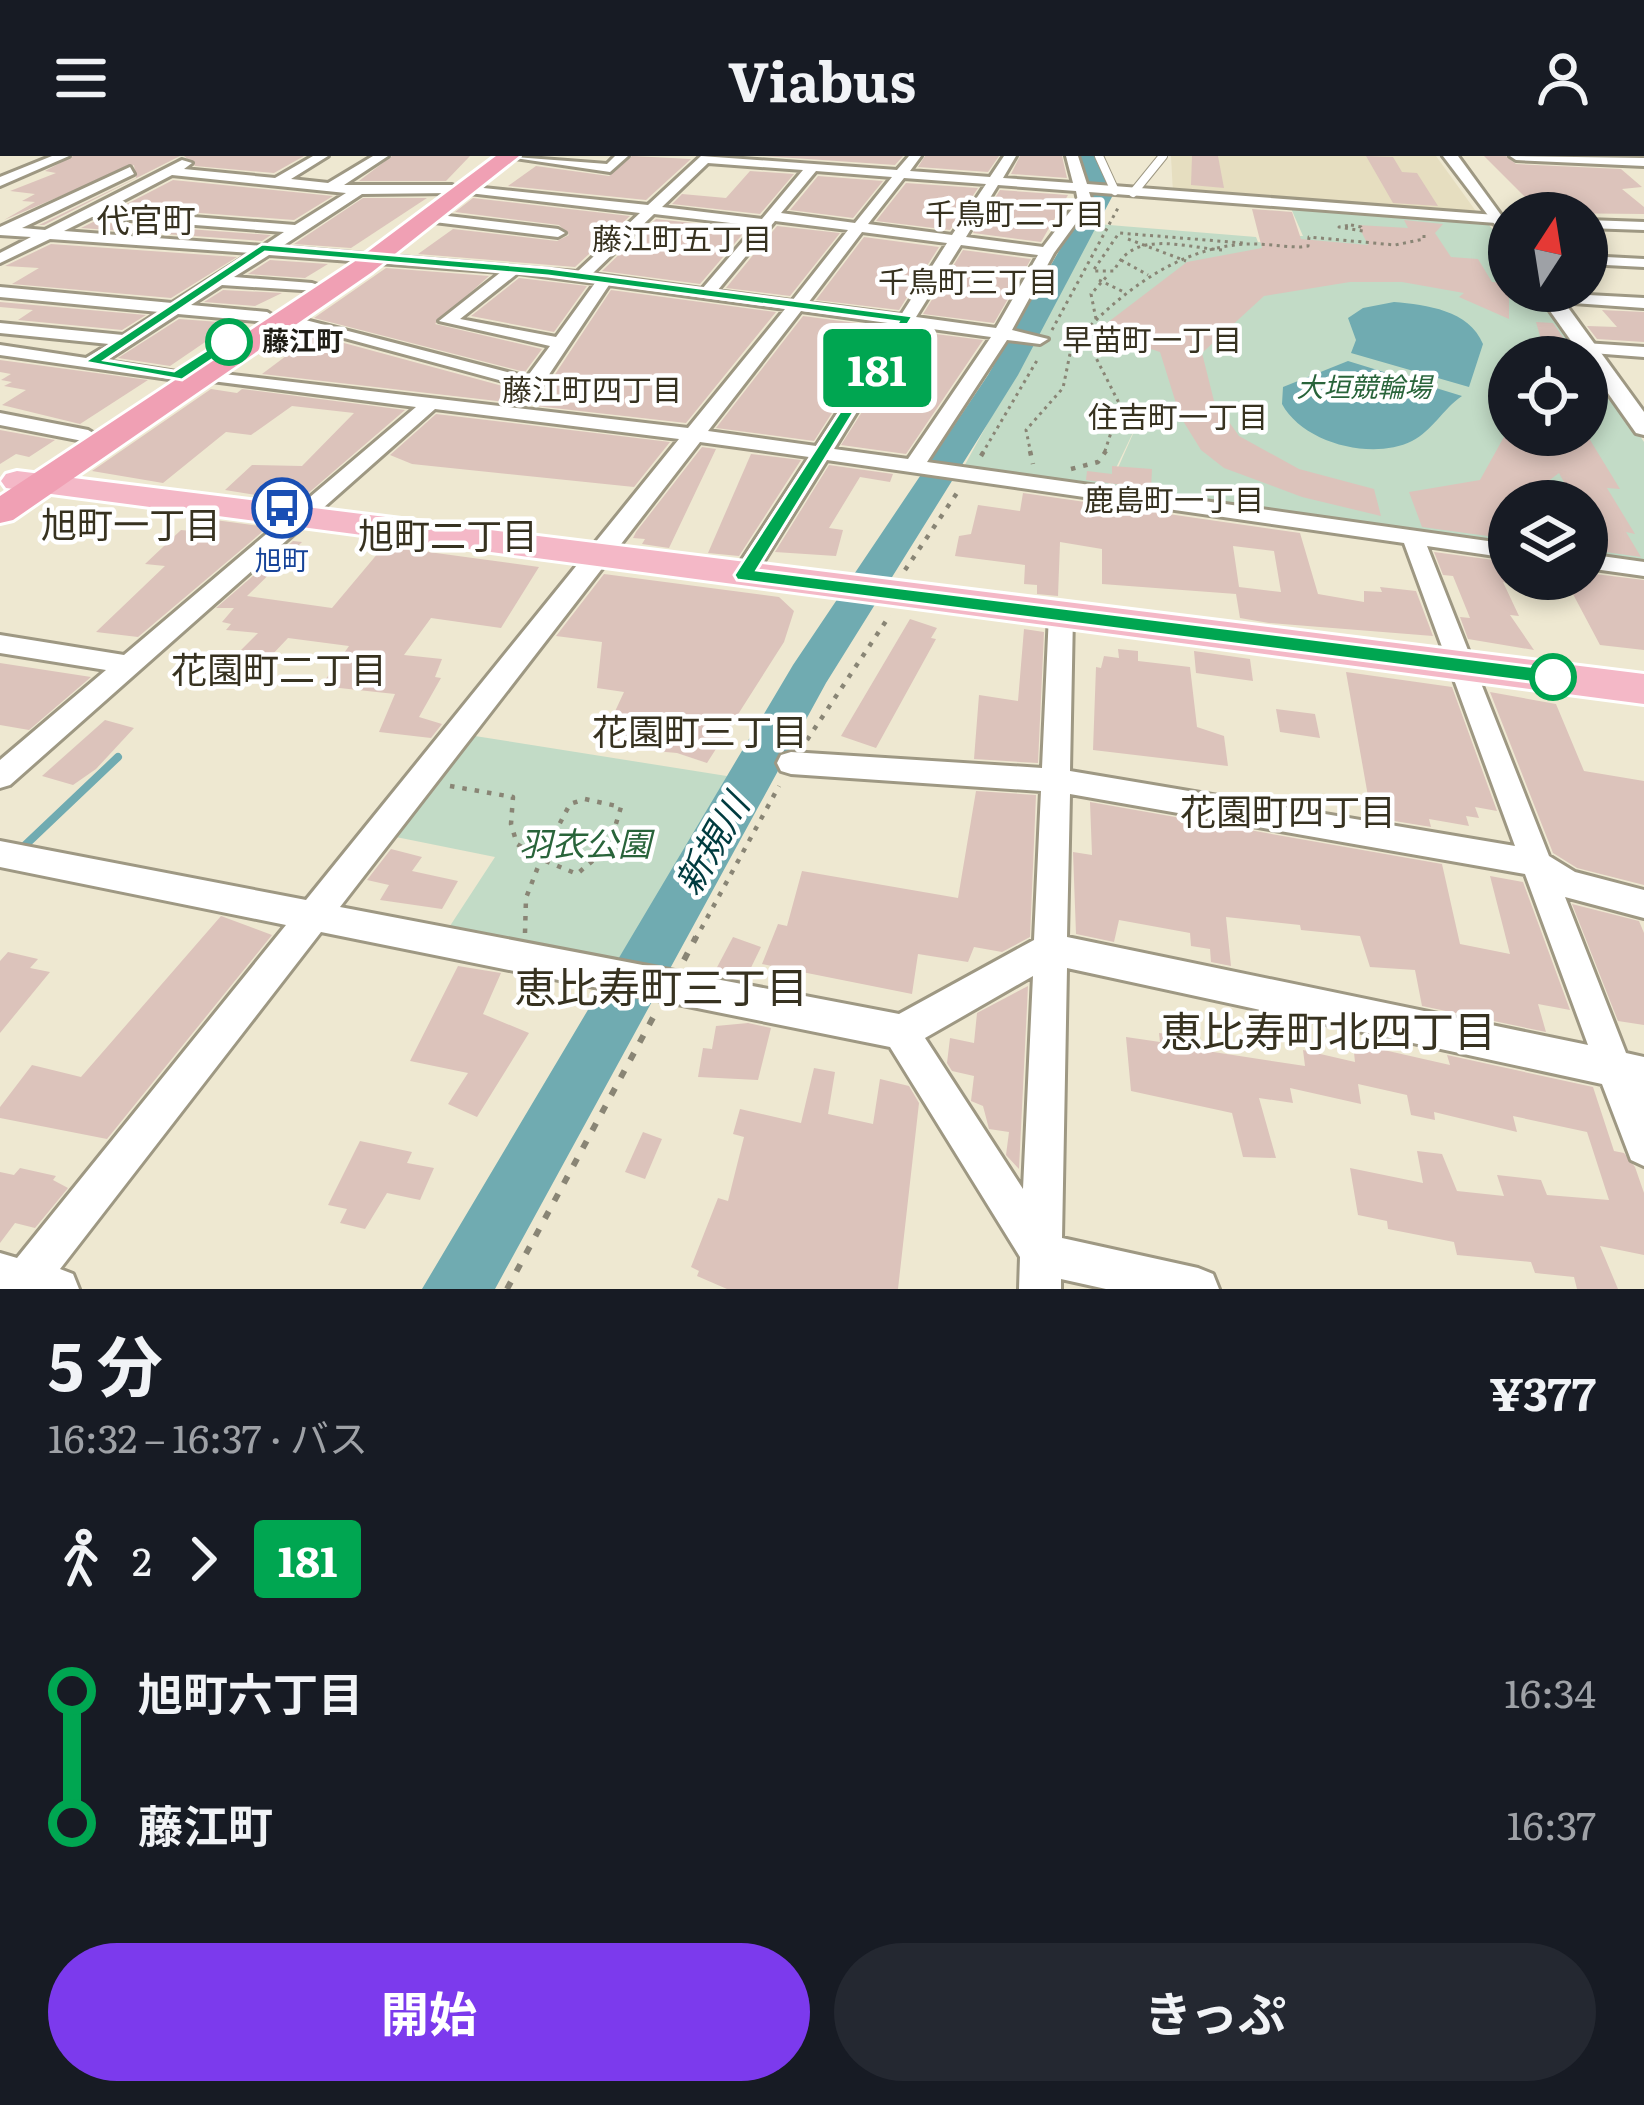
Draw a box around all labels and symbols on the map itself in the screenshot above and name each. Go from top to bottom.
district label: 千鳥町二丁目 [925,190,1105,234]
north arrow [1488,192,1608,312]
district label: 代官町 [97,193,196,242]
district label: 藤江町五丁目 [592,215,772,259]
district label: 千鳥町三丁目 [878,258,1058,302]
district label: 早苗町一丁目 [1062,316,1242,360]
place label: 藤江町 [262,319,343,359]
marker: 藤江町 [207,320,251,364]
line badge: 181 [808,329,946,407]
park label: 大垣競輪場 [1297,365,1434,405]
district label: 藤江町四丁目 [502,366,682,410]
district label: 住吉町一丁目 [1088,393,1268,437]
district label: 鹿島町一丁目 [1084,476,1264,520]
bus stop icon: 旭町 [251,477,313,539]
district label: 旭町一丁目 [41,496,221,549]
district label: 旭町二丁目 [358,507,538,560]
place label: 旭町 [255,538,309,578]
district label: 花園町二丁目 [171,641,387,694]
unlabelled marker [1531,655,1575,699]
district label: 花園町三丁目 [592,703,808,756]
water label: 新規川 [660,779,762,903]
district label: 花園町四丁目 [1180,783,1396,836]
park label: 羽衣公園 [519,817,655,866]
district label: 恵比寿町三丁目 [514,954,808,1016]
district label: 恵比寿町北四丁目 [1160,998,1496,1060]

